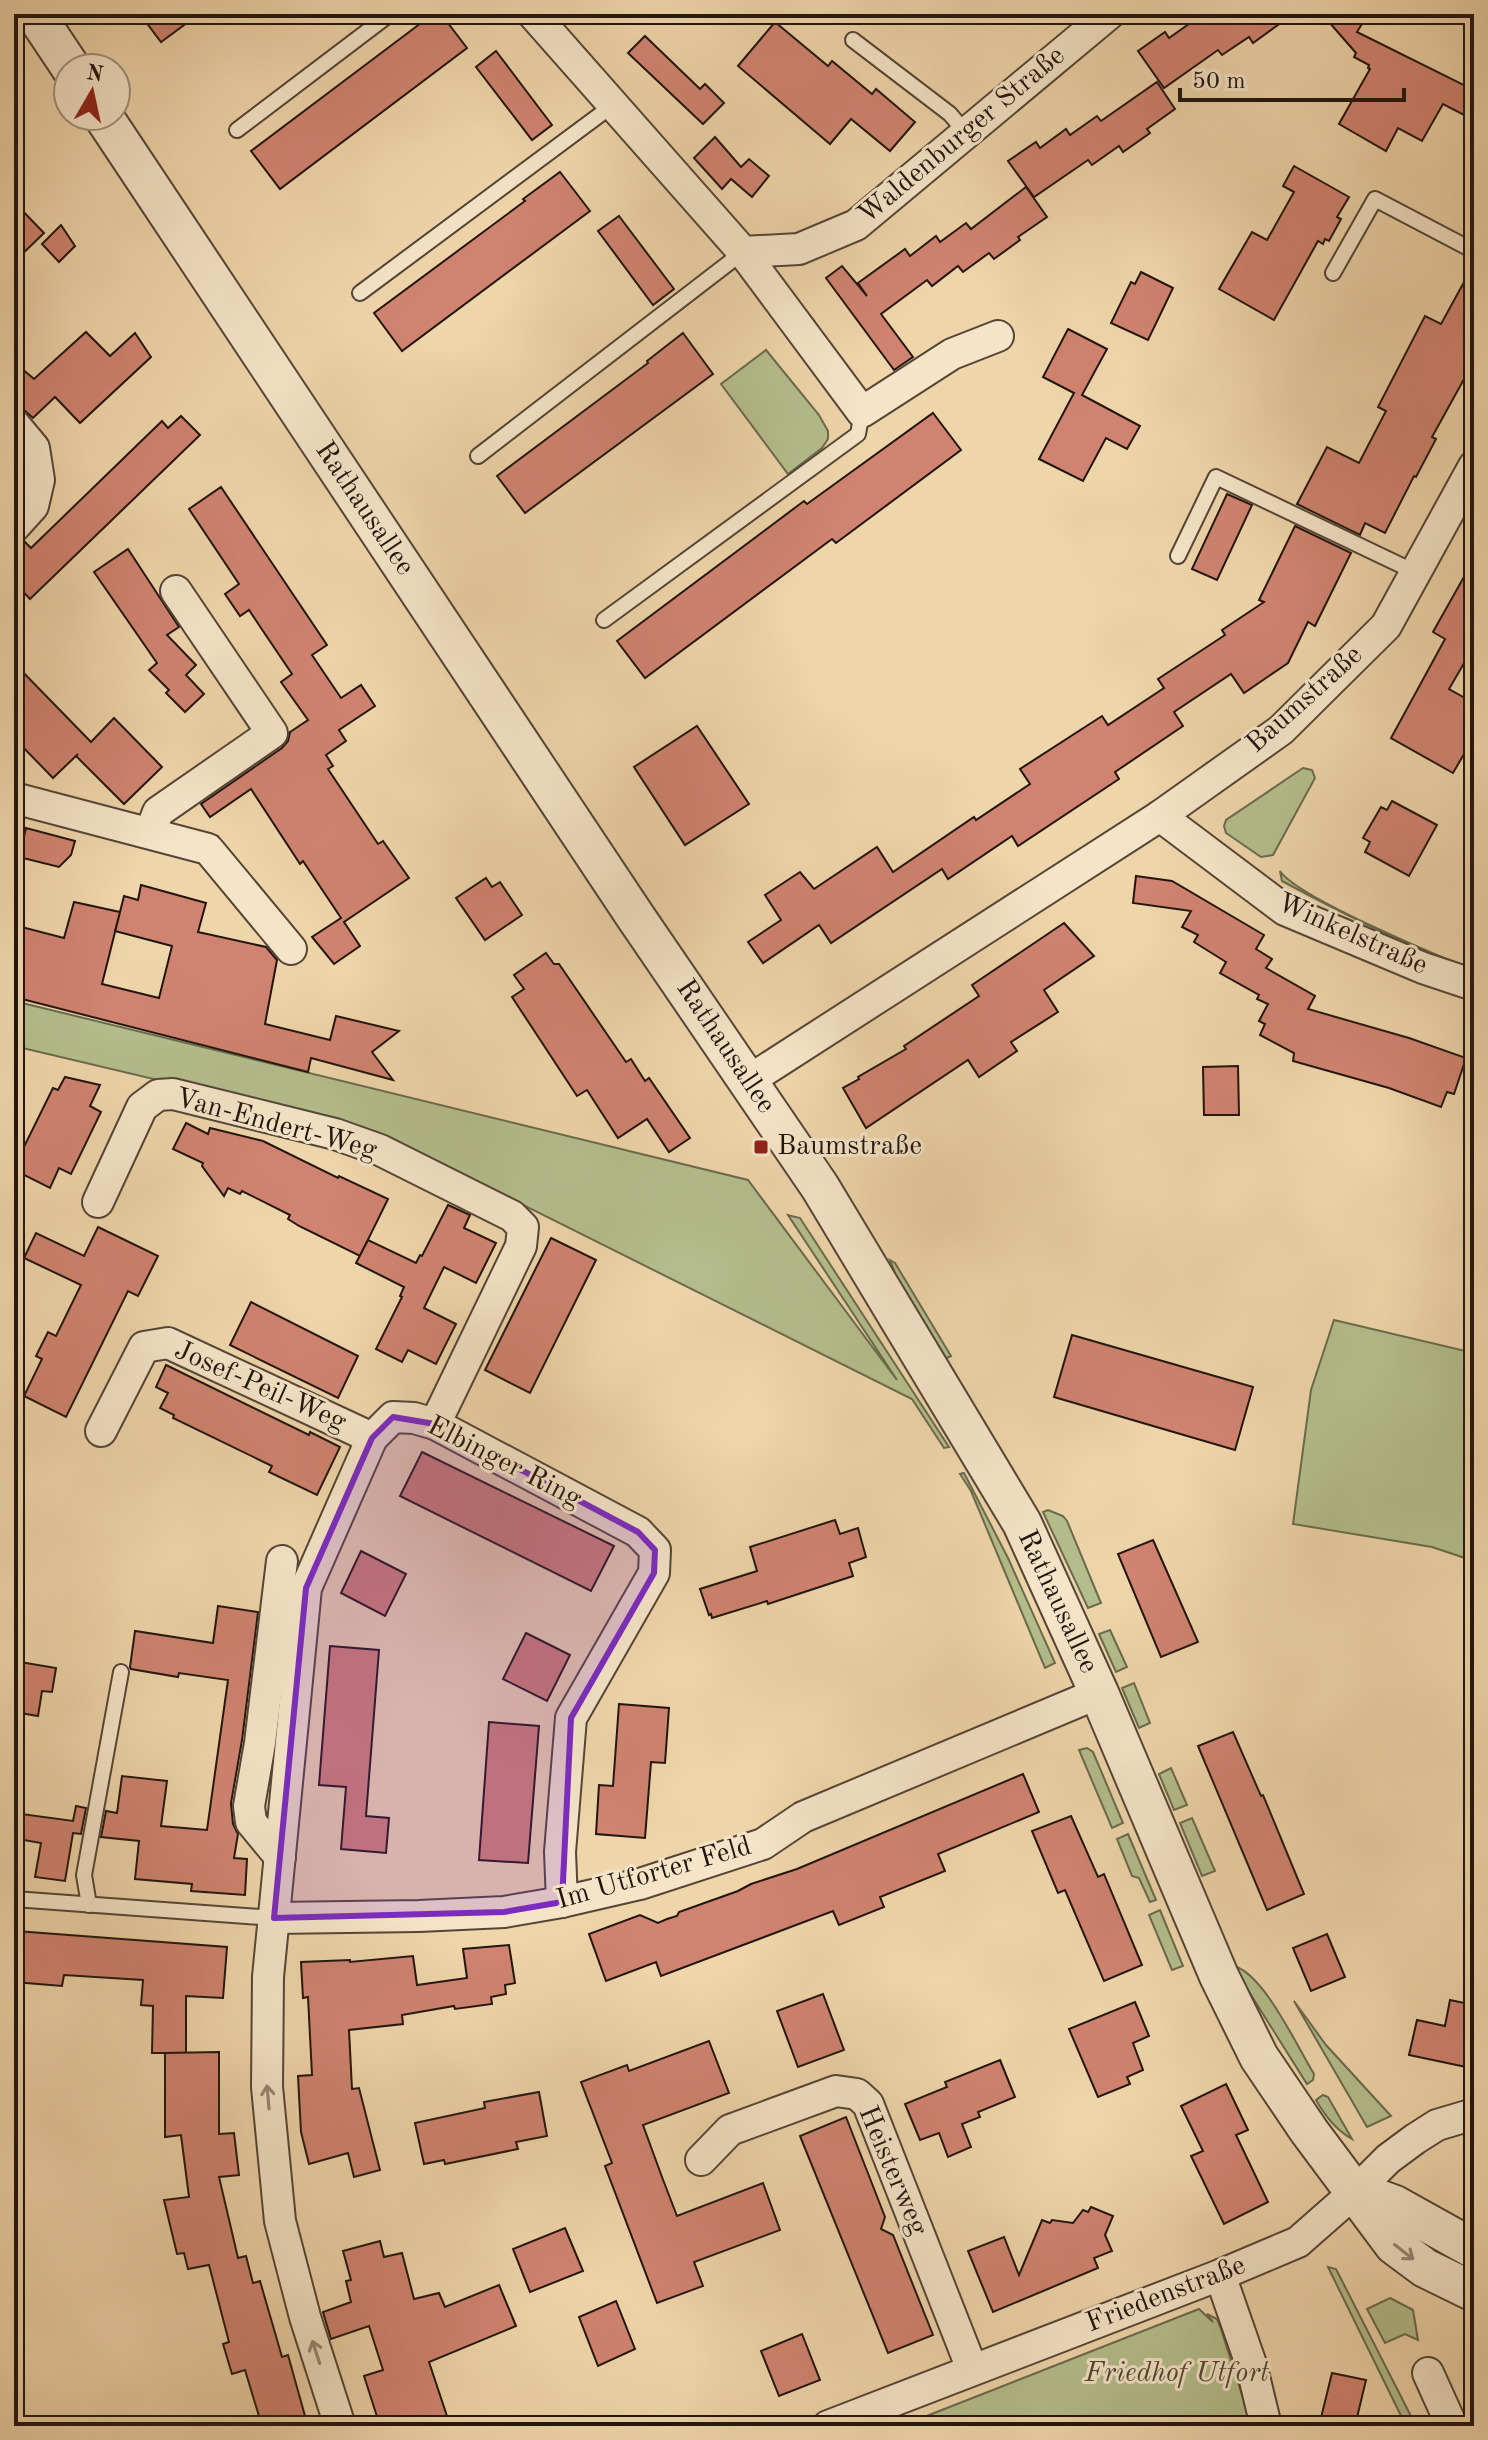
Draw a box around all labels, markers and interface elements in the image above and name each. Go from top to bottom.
street label: Waldenburger Straße [853,42,1071,230]
north arrow [52,52,132,132]
scale bar [1180,52,1404,102]
text: N [85,62,105,86]
text: 50 m [1192,70,1246,94]
street label: Rathausallee [309,437,419,581]
street label: Baumstraße [1242,641,1368,759]
street label: Winkelstraße [1273,889,1431,981]
street label: Rathausallee [670,975,780,1119]
street label: Van-Endert-Weg [172,1085,380,1165]
place label: Baumstraße [777,1133,922,1161]
marker: Baumstraße [752,1138,770,1156]
street label: Josef-Peil-Weg [170,1337,350,1437]
street label: Elbinger Ring [422,1412,586,1514]
street label: Rathausallee [1012,1526,1102,1678]
street label: Im Utforter Feld [553,1833,755,1915]
one-way arrow [260,2084,275,2111]
street label: Heisterweg [852,2102,932,2240]
one-way arrow [1393,2243,1414,2261]
street label: Friedenstraße [1082,2252,1250,2338]
one-way arrow [307,2339,322,2364]
park label: Friedhof Utfort [1084,2360,1270,2388]

